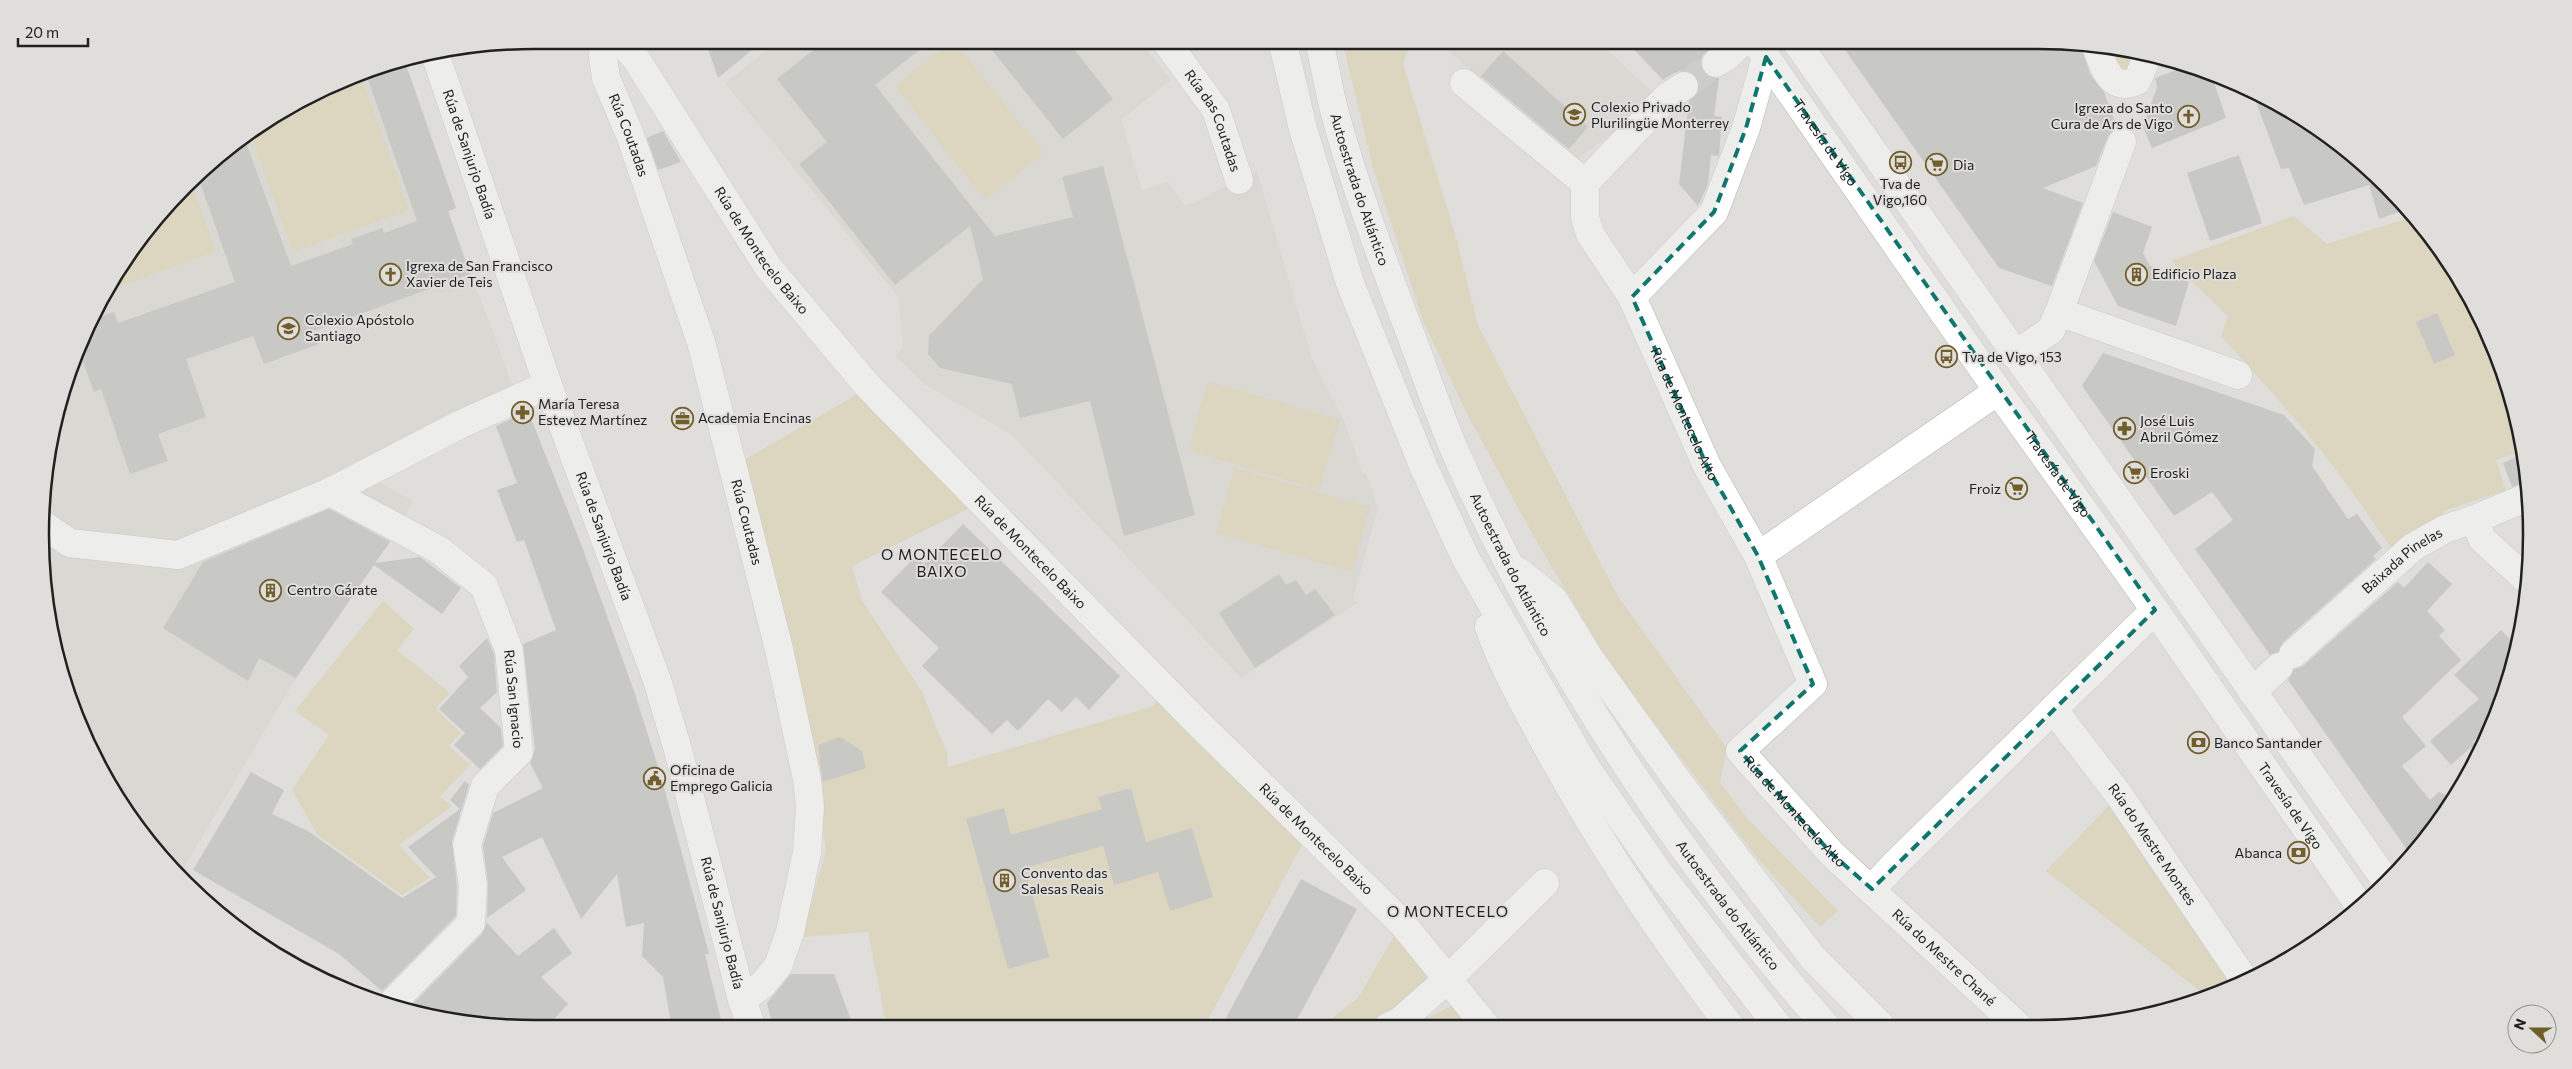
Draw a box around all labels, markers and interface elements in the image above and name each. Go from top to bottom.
scale bar [18,15,88,47]
text: 20 m [25,23,59,41]
street label: Rúa das Coutadas [1181,66,1245,174]
street label: Rúa de Sanjurjo Badía [440,87,500,221]
street label: Rúa Coutadas [605,91,653,179]
street label: Travesía de Vigo [1790,96,1862,189]
place label: Colexio Privado Plurilingüe Monterrey [1591,98,1729,131]
place label: Igrexa do Santo Cura de Ars de Vigo [2051,99,2173,132]
school or university icon: Colexio Privado Plurilingüe Monterrey [1563,103,1587,127]
church icon: Igrexa do Santo Cura de Ars de Vigo [2177,104,2201,128]
street label: Autoestrada do Atlántico [1327,111,1393,268]
bus stop icon: Tva de Vigo,160 [1888,150,1912,174]
supermarket icon: Dia [1925,153,1949,177]
place label: Dia [1953,156,1974,173]
place label: Tva de Vigo,160 [1873,175,1927,208]
street label: Rúa de Montecelo Baixo [711,183,813,317]
place label: Igrexa de San Francisco Xavier de Teis [406,257,553,290]
church icon: Igrexa de San Francisco Xavier de Teis [378,262,402,286]
building icon: Edificio Plaza [2124,262,2148,286]
place label: Edificio Plaza [2152,265,2237,282]
place label: Colexio Apóstolo Santiago [305,311,414,344]
school or university icon: Colexio Apóstolo Santiago [277,316,301,340]
street label: Rúa de Montecelo Alto [1647,345,1722,483]
bus stop icon: Tva de Vigo, 153 [1934,345,1958,369]
place label: Tva de Vigo, 153 [1962,348,2062,365]
place label: María Teresa Estevez Martínez [538,395,647,428]
pharmacy icon: María Teresa Estevez Martínez [510,400,534,424]
office icon: Academia Encinas [670,406,694,430]
place label: Academia Encinas [698,409,811,426]
place label: José Luis Abril Gómez [2140,412,2219,445]
pharmacy icon: José Luis Abril Gómez [2112,417,2136,441]
street label: Travesía de Vigo [2022,428,2095,520]
supermarket icon: Eroski [2122,461,2146,485]
place label: Eroski [2150,464,2189,481]
street label: Rúa de Sanjurjo Badía [573,469,636,603]
street label: Rúa Coutadas [728,477,766,567]
supermarket icon: Froiz [2005,477,2029,501]
place label: Froiz [1969,480,2001,497]
street label: Autoestrada do Atlántico [1467,490,1555,639]
street label: Rúa de Montecelo Baixo [971,491,1090,612]
street label: Baixada Pinelas [2358,523,2445,597]
district label: O MONTECELO BAIXO [881,545,1003,580]
building icon: Centro Gárate [259,578,283,602]
place label: Centro Gárate [287,581,377,598]
street label: Rúa San Ignacio [501,649,528,749]
bank icon: Banco Santander [2186,731,2210,755]
place label: Banco Santander [2214,734,2322,751]
street label: Rúa de Montecelo Alto [1740,752,1850,870]
street label: Travesía de Vigo [2255,759,2327,852]
place label: Oficina de Emprego Galicia [670,761,773,794]
public building icon: Oficina de Emprego Galicia [642,766,666,790]
street label: Rúa de Montecelo Baixo [1256,779,1377,898]
street label: Rúa do Mestre Montes [2105,780,2200,908]
street label: Autoestrada do Atlántico [1673,837,1784,973]
bank icon: Abanca [2286,841,2310,865]
place label: Abanca [2234,844,2282,861]
street label: Rúa de Sanjurjo Badía [698,855,748,991]
place label: Convento das Salesas Reais [1021,864,1108,897]
building icon: Convento das Salesas Reais [993,869,1017,893]
district label: O MONTECELO [1387,902,1509,920]
street label: Rúa do Mestre Chané [1889,905,2000,1009]
north arrow [2507,1004,2557,1054]
text: N [2510,1016,2529,1032]

